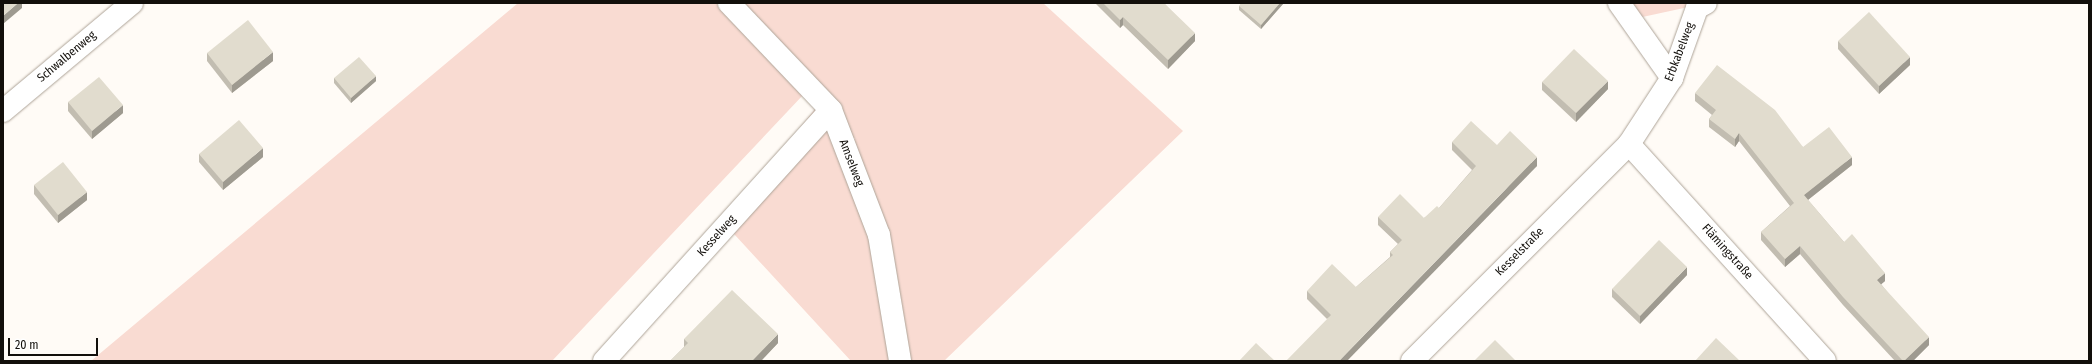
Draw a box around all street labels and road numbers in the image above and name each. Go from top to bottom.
street label: Erbkabelweg [1662,20,1698,84]
street label: Schwalbenweg [35,28,99,86]
street label: Amselweg [835,137,867,189]
street label: Kesselweg [695,212,739,260]
street label: Flämingstraße [1698,221,1756,283]
street label: Kesselstraße [1493,225,1547,279]

